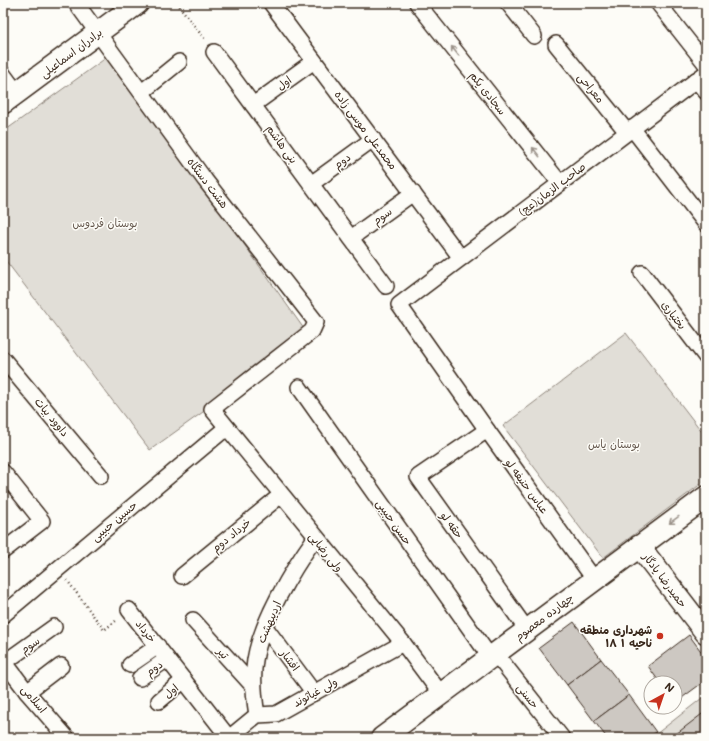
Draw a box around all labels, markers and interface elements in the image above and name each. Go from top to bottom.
street label: برادران اسماعیلی [37,24,105,82]
one-way arrow [450,45,459,56]
street label: سجادی یکم [465,68,510,119]
street label: معراحی [574,69,608,107]
street label: اول [273,72,294,93]
street label: محمدعلی موسی زاده [331,87,401,173]
street label: بنی هاشم [262,121,302,167]
one-way arrow [531,147,540,158]
street label: دوم [330,149,355,174]
street label: هشت دستگاه [184,154,232,211]
street label: صاحب الزمان(عج) [515,158,589,220]
street label: سوم [369,203,396,229]
park label: بوستان فردوس [72,215,138,231]
street label: بختیاری [658,297,690,333]
street label: داوود بیات [31,394,73,440]
park label: بوستان یاس [588,436,640,452]
street label: عباس حنیفه لو [501,454,552,517]
street label: حسن حبیبی [372,496,416,548]
street label: حسین حبیبی [87,497,141,545]
street label: حقه لو [436,507,467,542]
street label: خرداد دوم [208,514,255,557]
one-way arrow [669,516,680,524]
street label: ولی رضایی [305,529,347,575]
street label: حمیدرضا یادگار [639,548,691,610]
street label: چهارده معصوم [511,590,577,645]
street label: اردیبهشت [253,598,285,646]
street label: خرداد [133,616,160,645]
place label: شهرداری منطقه ۱۸ ناحیه ۱ [580,622,652,650]
marker: شهرداری منطقه ۱۸ ناحیه ۱ [655,631,665,641]
street label: سوم [17,632,44,658]
street label: تیر [213,643,233,662]
street label: افشار [277,645,303,674]
street label: دوم [142,656,166,680]
street label: ولی غیاثوند [290,673,340,711]
north arrow [643,675,683,715]
text: N [662,679,678,695]
street label: اول [160,680,181,701]
street label: حسنی [513,680,543,712]
street label: اسلامی [18,682,50,716]

